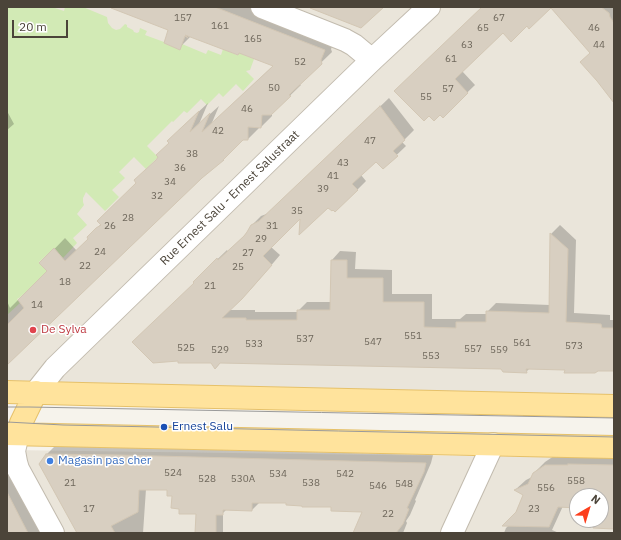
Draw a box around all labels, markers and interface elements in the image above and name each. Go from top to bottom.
scale bar [14,12,70,38]
house number: 157 [174,12,192,24]
house number: 67 [493,12,505,24]
text: 20 m [19,19,47,34]
house number: 161 [211,20,229,32]
house number: 65 [477,22,489,34]
house number: 46 [588,22,600,34]
house number: 165 [244,33,262,45]
house number: 63 [461,39,473,51]
house number: 44 [593,39,605,51]
house number: 61 [445,53,457,65]
house number: 52 [294,56,306,68]
house number: 50 [268,82,280,94]
house number: 57 [442,83,454,95]
house number: 55 [420,91,432,103]
house number: 46 [241,103,253,115]
house number: 42 [212,125,224,137]
street label: Rue Ernest Salu - Ernest Salustraat [157,128,303,268]
house number: 47 [364,135,376,147]
house number: 38 [186,148,198,160]
house number: 43 [337,157,349,169]
house number: 36 [174,162,186,174]
house number: 41 [327,170,339,182]
house number: 34 [164,176,176,188]
house number: 39 [317,183,329,195]
house number: 32 [151,190,163,202]
house number: 35 [291,205,303,217]
house number: 28 [122,212,134,224]
house number: 26 [104,220,116,232]
house number: 31 [266,220,278,232]
house number: 29 [255,233,267,245]
house number: 24 [94,246,106,258]
house number: 27 [242,247,254,259]
house number: 22 [79,260,91,272]
house number: 25 [232,261,244,273]
house number: 18 [59,276,71,288]
house number: 21 [204,280,216,292]
house number: 14 [31,299,43,311]
place label: De Sylva [41,323,87,337]
marker: De Sylva [28,325,38,335]
house number: 551 [404,330,422,342]
house number: 537 [296,333,314,345]
house number: 547 [364,336,382,348]
house number: 561 [513,337,531,349]
house number: 533 [245,338,263,350]
house number: 573 [565,340,583,352]
house number: 525 [177,342,195,354]
house number: 557 [464,343,482,355]
house number: 529 [211,344,229,356]
house number: 559 [490,344,508,356]
house number: 553 [422,350,440,362]
place label: Ernest Salu [172,420,233,434]
marker: Ernest Salu [159,422,169,432]
place label: Magasin pas cher [58,454,151,468]
marker: Magasin pas cher [45,456,55,466]
house number: 524 [164,467,182,479]
house number: 534 [269,468,287,480]
house number: 542 [336,468,354,480]
house number: 528 [198,473,216,485]
house number: 530A [231,473,255,485]
house number: 558 [567,475,585,487]
house number: 21 [64,477,76,489]
house number: 538 [302,477,320,489]
house number: 548 [395,478,413,490]
house number: 546 [369,480,387,492]
house number: 556 [537,482,555,494]
north arrow [569,488,609,528]
text: N [588,491,603,507]
house number: 17 [83,503,95,515]
house number: 23 [528,503,540,515]
house number: 22 [382,508,394,520]

